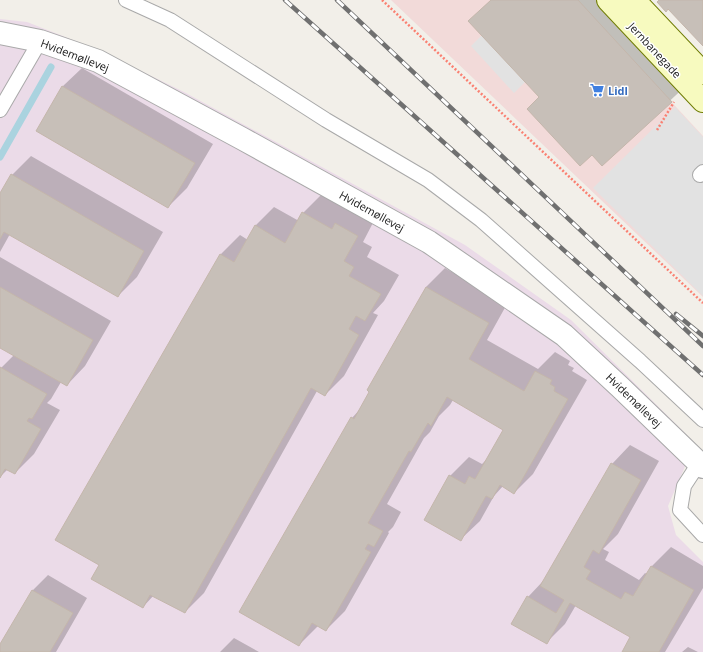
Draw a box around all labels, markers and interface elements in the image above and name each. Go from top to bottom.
street label: Jernbanegade [625,18,685,81]
street label: Hvidemøllevej [39,35,111,75]
supermarket icon: Lidl [589,82,605,98]
place label: Lidl [608,83,628,98]
street label: Hvidemøllevej [337,187,407,235]
street label: Hvidemøllevej [603,369,665,431]

